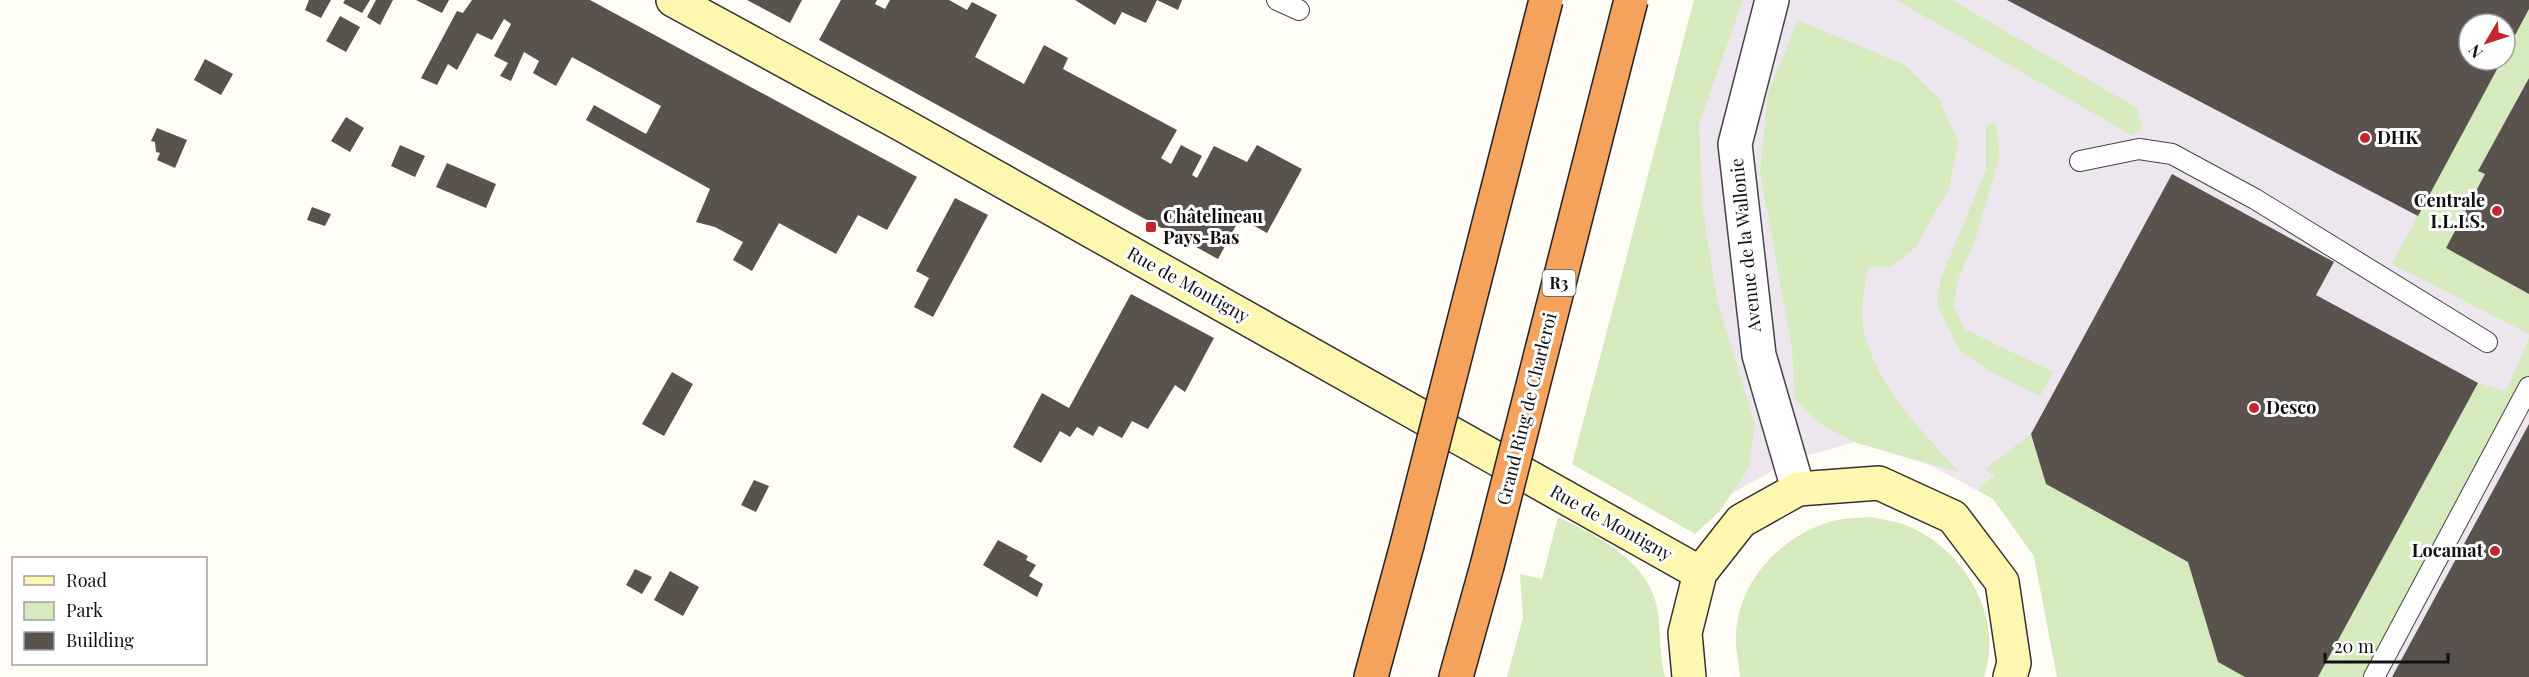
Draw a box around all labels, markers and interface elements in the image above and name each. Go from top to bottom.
north arrow [2457,12,2517,72]
text: N [2463,40,2487,63]
place label: DHK [2377,125,2419,149]
marker: DHK [2358,131,2372,145]
street label: Avenue de la Wallonie [1724,157,1766,334]
place label: Centrale I.L.I.S. [2414,188,2485,233]
place label: Châtelineau Pays-Bas [1163,204,1263,249]
marker: Centrale I.L.I.S. [2490,204,2504,218]
marker: Châtelineau Pays-Bas [1144,220,1158,234]
street label: Rue de Montigny [1123,241,1254,328]
road number: R3 [1542,270,1576,296]
street label: Grand Ring de Charleroi [1491,310,1562,507]
place label: Desco [2266,395,2316,419]
marker: Desco [2247,401,2261,415]
street label: Rue de Montigny [1546,479,1677,566]
place label: Locamat [2412,538,2484,562]
marker: Locamat [2488,544,2502,558]
legend [12,557,207,665]
text: Road [66,568,107,592]
text: Park [66,598,103,622]
scale bar [2325,626,2448,664]
text: Building [66,628,134,652]
text: 20 m [2334,634,2374,658]

